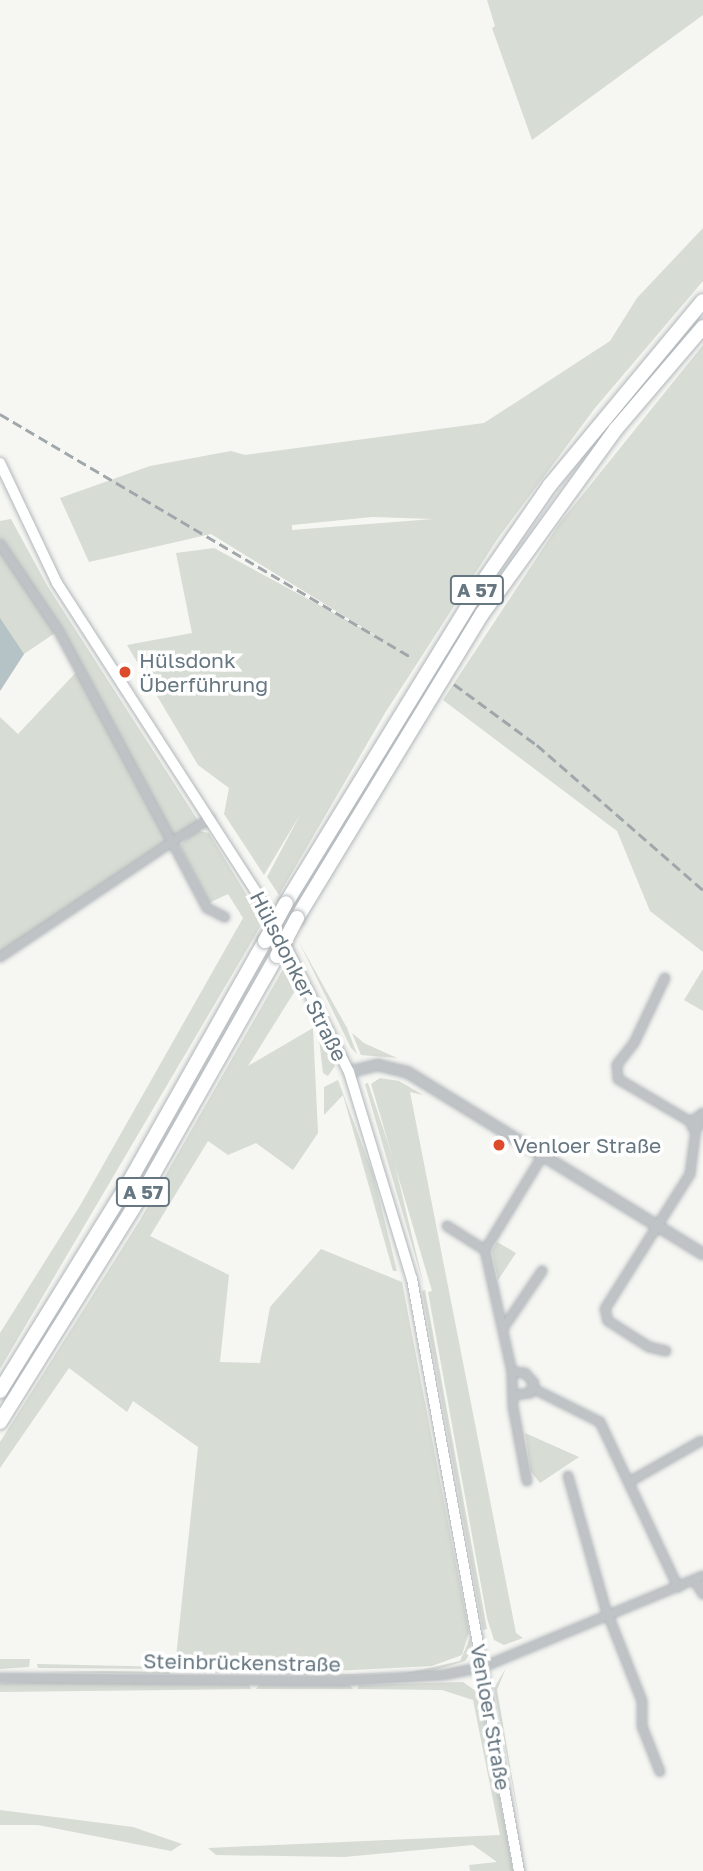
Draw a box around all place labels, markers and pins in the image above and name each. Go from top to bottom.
place label: Hülsdonk Überführung [139,647,268,697]
marker: Hülsdonk Überführung [117,664,133,680]
place label: Venloer Straße [513,1132,661,1158]
marker: Venloer Straße [491,1137,507,1153]

